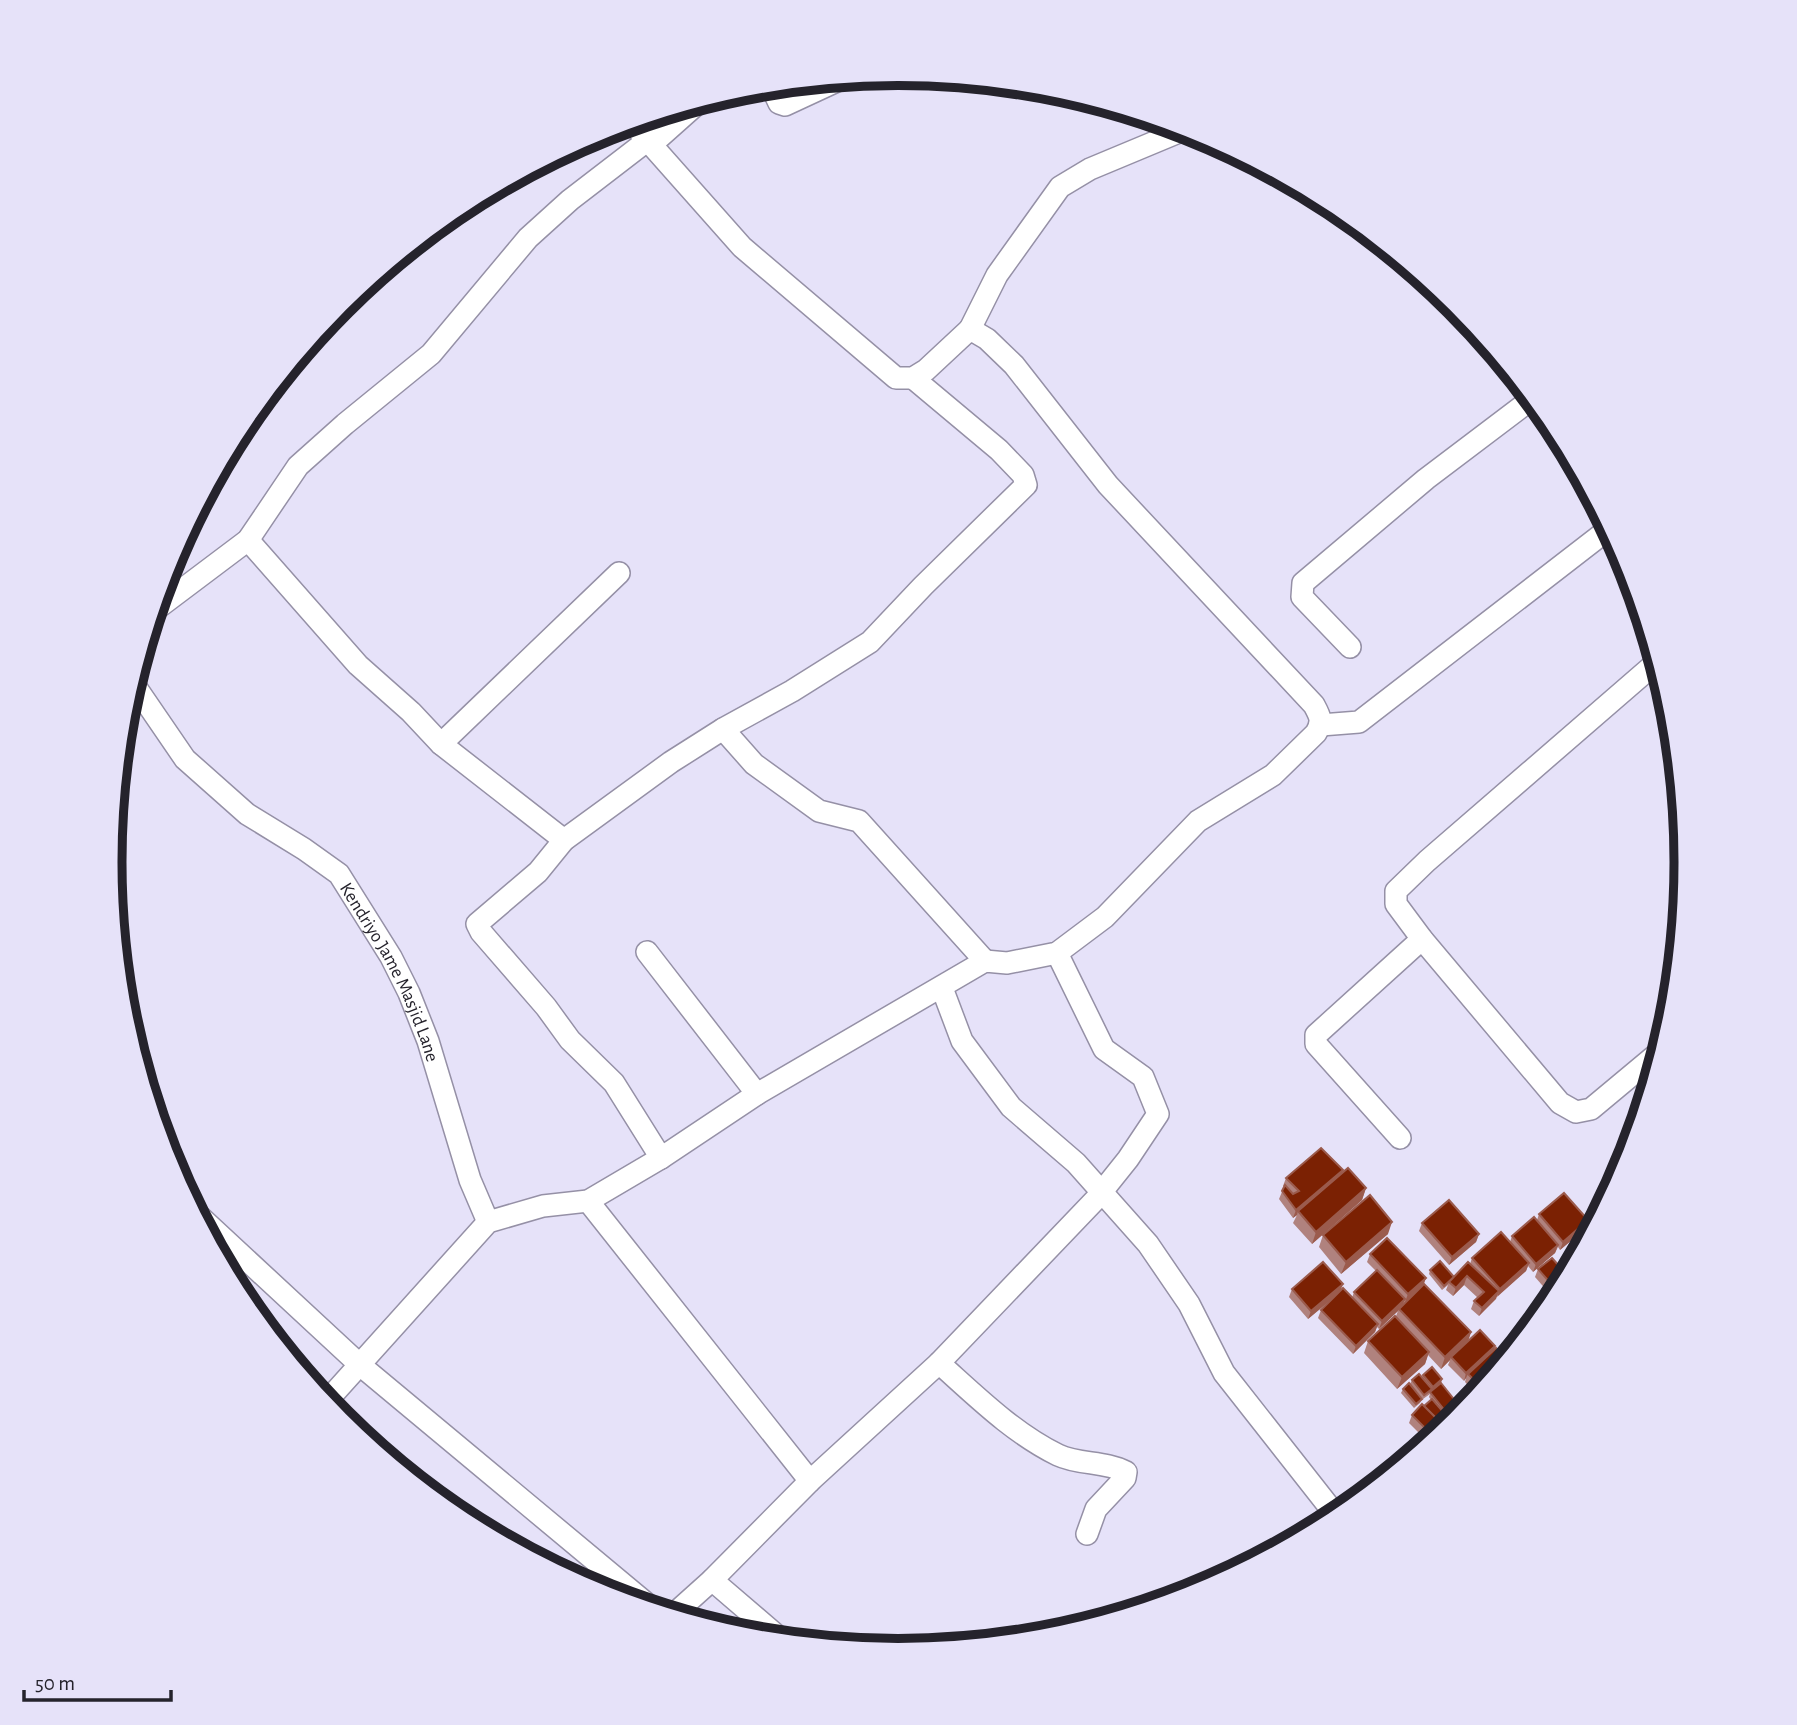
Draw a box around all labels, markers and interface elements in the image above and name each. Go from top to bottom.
street label: Kendriyo Jame Masjid Lane [336,880,442,1064]
scale bar [24,1658,172,1702]
text: 50 m [35,1673,75,1694]

